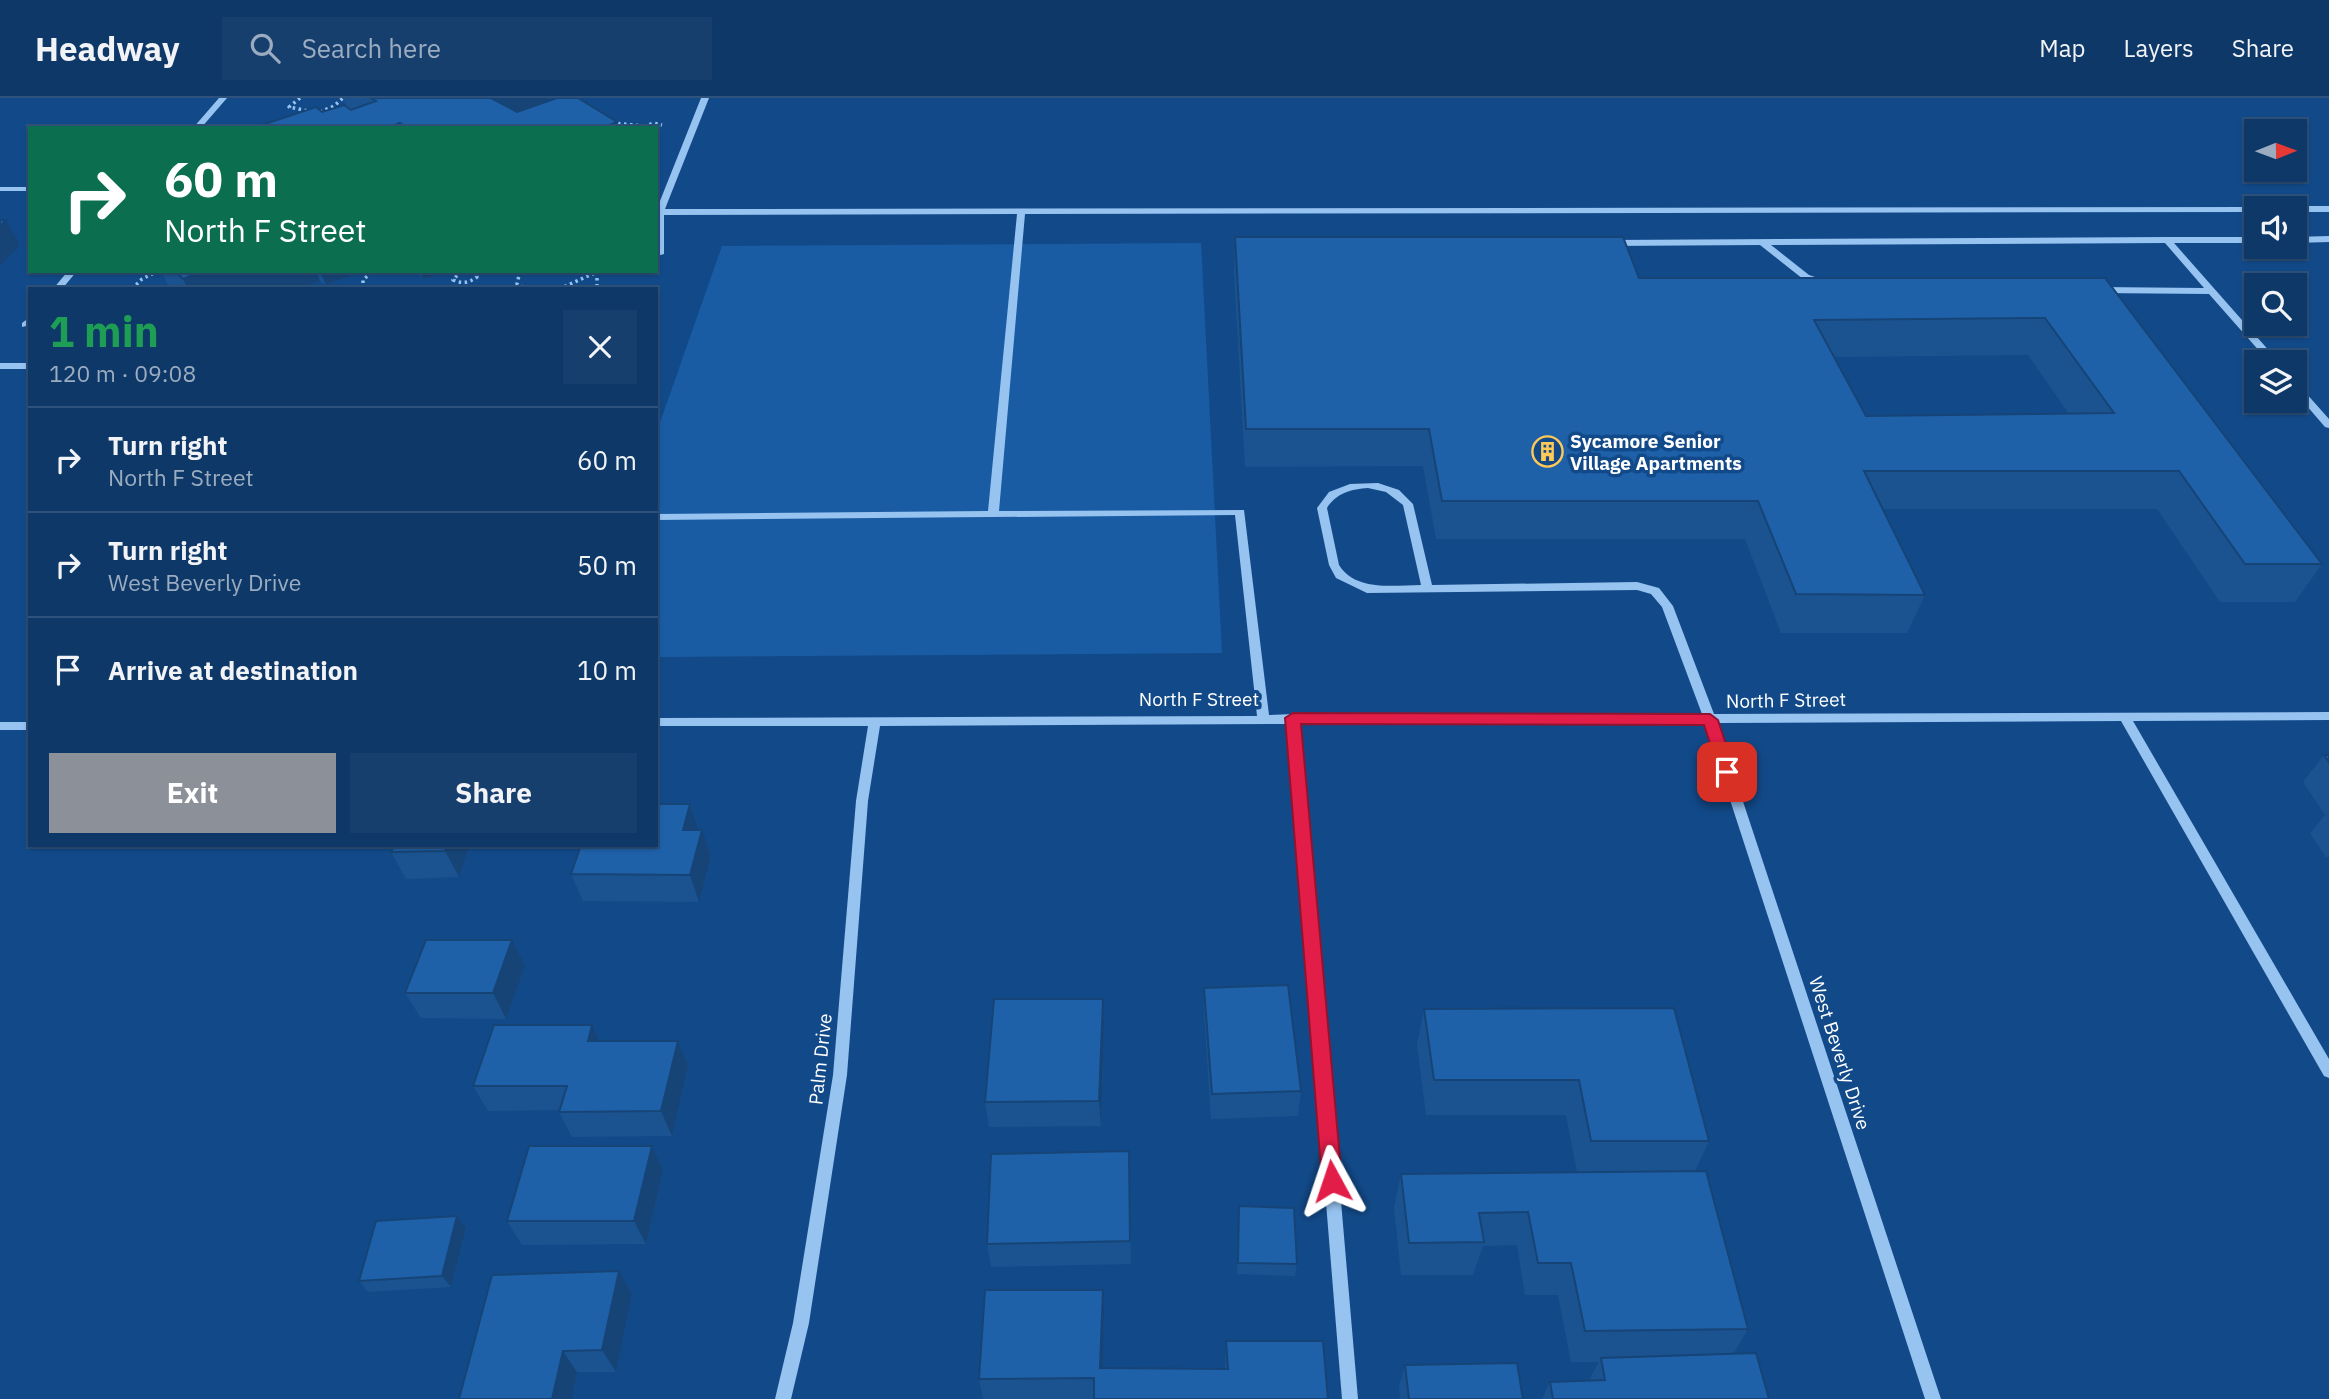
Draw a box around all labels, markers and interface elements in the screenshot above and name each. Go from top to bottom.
search box [222,17,712,80]
text: Headway [35,27,180,70]
icon: search [246,29,284,67]
text: Search here [302,31,441,65]
text: Map [2039,32,2086,64]
text: Layers [2124,32,2194,64]
text: Share [2232,32,2294,64]
north arrow [2244,119,2306,182]
map controls [2244,119,2307,413]
text: 60 m [164,147,278,210]
icon: right [49,154,140,245]
button: sound [2244,196,2307,259]
text: North F Street [164,209,367,251]
button: search [2244,273,2307,336]
text: 1 min [49,304,159,359]
button: close [563,310,637,384]
button: layers [2244,350,2307,413]
text: 120 m · 09:08 [49,358,196,388]
text: Turn right [108,428,227,462]
place label: Sycamore Senior Village Apartments [1570,429,1742,475]
building icon: Sycamore Senior Village Apartments [1530,435,1564,469]
icon: right [49,441,87,479]
text: 60 m [577,443,637,477]
text: North F Street [108,462,254,492]
text: Turn right [108,533,227,567]
icon: right [49,546,87,584]
text: 50 m [577,548,637,582]
text: West Beverly Drive [108,567,301,597]
icon: arrive [49,651,87,689]
text: Arrive at destination [108,653,358,687]
text: 10 m [577,653,637,687]
street label: North F Street [1139,687,1259,711]
street label: North F Street [1726,687,1846,713]
pin [1697,742,1757,802]
button: Exit [49,753,336,833]
button: Share [350,753,637,833]
icon: arrive [1708,753,1746,791]
street label: West Beverly Drive [1804,973,1876,1133]
street label: Palm Drive [803,1012,837,1106]
position arrow [1295,1144,1369,1218]

